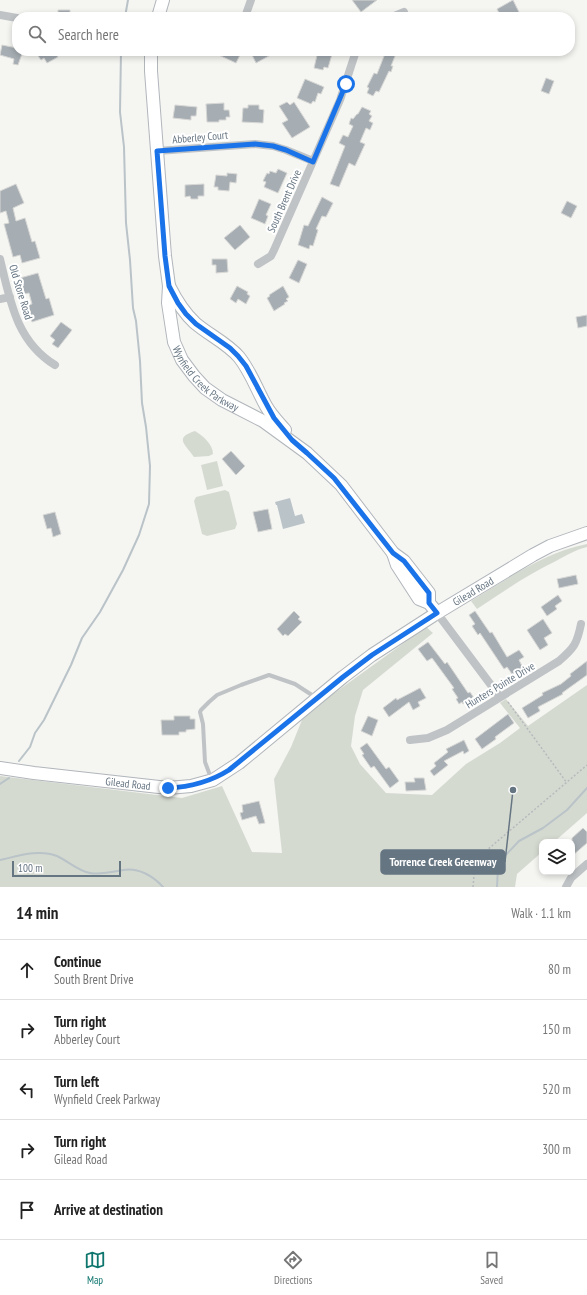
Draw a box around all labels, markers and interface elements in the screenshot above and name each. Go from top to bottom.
search box [12,12,575,56]
icon: search [26,23,48,45]
text: Search here [58,25,119,44]
route start [337,75,355,93]
street label: Abberley Court [172,128,228,146]
street label: South Brent Drive [264,167,304,235]
street label: Old Store Road [6,263,36,321]
street label: Wynfield Creek Parkway [170,343,242,415]
street label: Gilead Road [450,573,496,609]
street label: Hunters Pointe Drive [463,659,538,711]
street label: Gilead Road [105,774,152,793]
route end [159,779,177,797]
map controls [539,839,575,875]
button: layers [539,839,575,875]
callout: Torrence Creek Greenway [381,850,505,874]
text: Torrence Creek Greenway [389,854,497,869]
scale bar [12,859,121,878]
text: 100 m [18,861,42,875]
text: 14 min [16,902,58,924]
text: Walk · 1.1 km [511,905,571,922]
text: Continue [54,952,101,971]
icon: ahead [16,959,38,981]
text: 80 m [548,961,571,978]
text: South Brent Drive [54,971,134,988]
text: Turn right [54,1012,106,1031]
icon: right [16,1019,38,1041]
text: 150 m [542,1021,571,1038]
text: Abberley Court [54,1031,120,1048]
text: Turn left [54,1072,99,1091]
icon: left [16,1079,38,1101]
text: 520 m [542,1081,571,1098]
text: Wynfield Creek Parkway [54,1091,160,1108]
text: Turn right [54,1132,106,1151]
icon: right [16,1139,38,1161]
text: 300 m [542,1141,571,1158]
text: Gilead Road [54,1151,107,1168]
icon: arrive [16,1199,38,1221]
text: Arrive at destination [54,1200,163,1219]
tab: Map [84,1249,106,1287]
tab: Directions [274,1249,312,1287]
tab: Saved [480,1249,503,1287]

